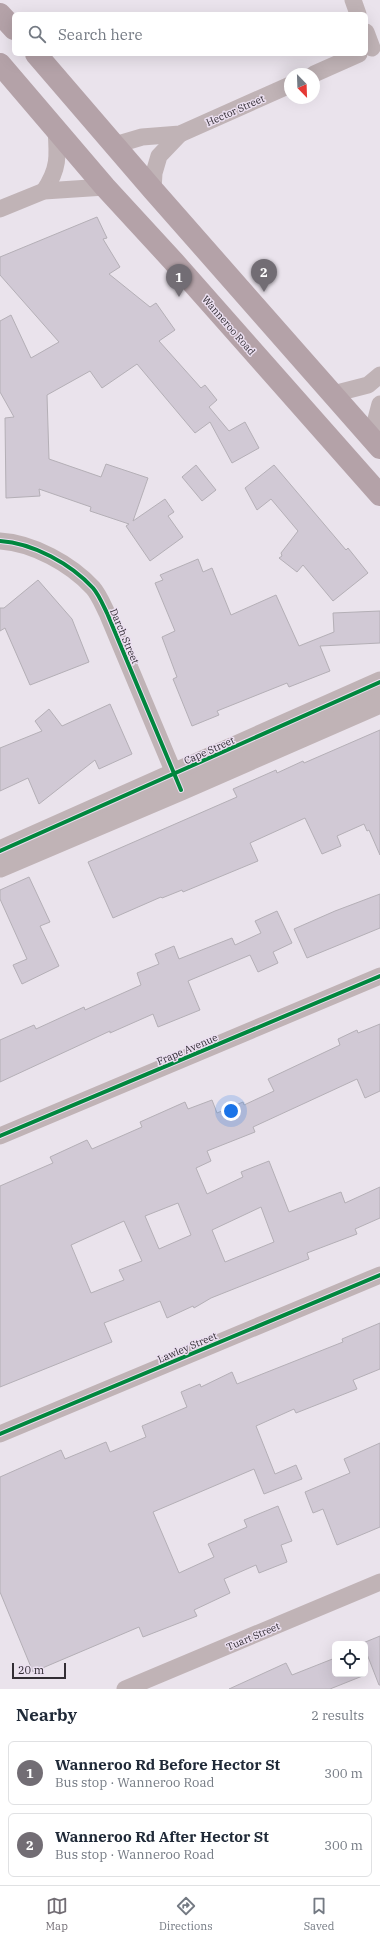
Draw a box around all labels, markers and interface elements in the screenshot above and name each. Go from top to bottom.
search box [12,12,368,56]
icon: search [26,23,48,45]
text: Search here [58,25,143,44]
north arrow [284,68,320,104]
street label: Hector Street [204,92,267,129]
pin: 2 [251,259,277,292]
pin: 1 [166,264,192,297]
street label: Wanneroo Road [199,293,258,358]
street label: Darch Street [107,607,142,666]
street label: Cape Street [182,733,237,767]
street label: Frape Avenue [155,1031,220,1068]
your location [221,1101,241,1121]
street label: Lawley Street [156,1329,219,1366]
street label: Tuart Street [225,1619,282,1653]
map controls [332,1641,368,1677]
button: locate [332,1641,368,1677]
scale bar [12,1661,66,1680]
text: 20 m [18,1663,44,1677]
text: Nearby [16,1704,77,1726]
text: 2 results [311,1707,364,1724]
text: Wanneroo Rd Before Hector St [55,1755,280,1774]
text: 1 [26,1765,34,1782]
text: 300 m [324,1765,363,1782]
text: Bus stop · Wanneroo Road [55,1774,214,1791]
text: Wanneroo Rd After Hector St [55,1827,269,1846]
text: 2 [26,1837,34,1854]
text: 300 m [324,1837,363,1854]
text: Bus stop · Wanneroo Road [55,1846,214,1863]
tab: Map [46,1895,68,1933]
tab: Directions [159,1895,213,1933]
tab: Saved [304,1895,334,1933]

